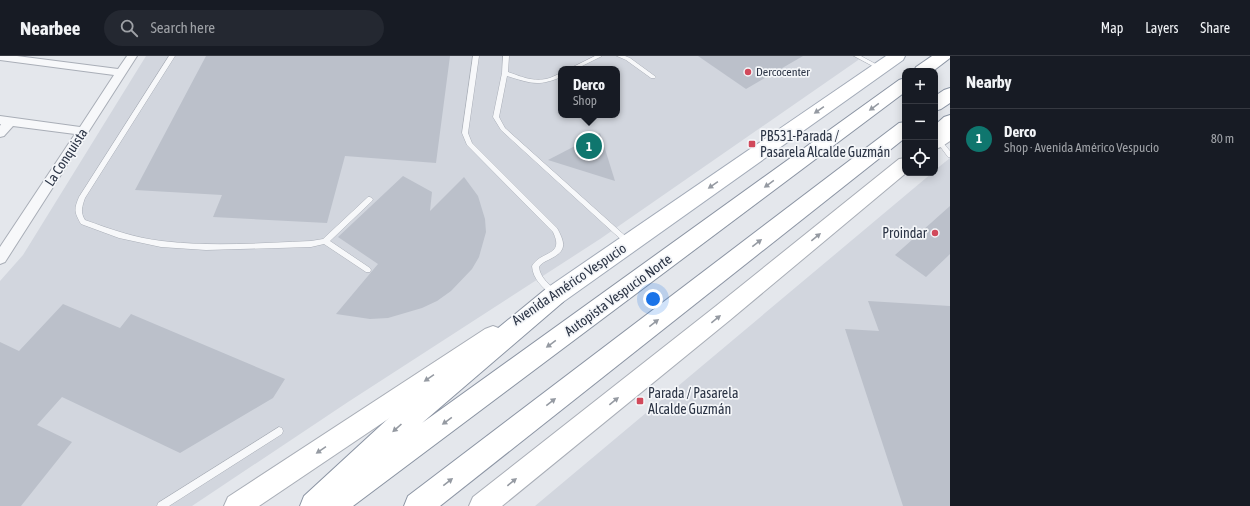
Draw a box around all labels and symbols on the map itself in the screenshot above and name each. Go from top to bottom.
place label: Dercocenter [756,65,810,79]
marker: Dercocenter [743,67,753,77]
one-way arrow [868,103,879,111]
one-way arrow [814,106,825,114]
street label: La Conquista [41,125,91,189]
place label: PB531-Parada / Pasarela Alcalde Guzmán [760,128,890,160]
pin: 1 [576,131,602,161]
marker: PB531-Parada / Pasarela Alcalde Guzmán [747,139,757,149]
one-way arrow [763,180,774,188]
one-way arrow [708,181,718,189]
place label: Proindar [882,225,928,241]
marker: Proindar [930,228,940,238]
one-way arrow [811,233,821,241]
one-way arrow [751,239,762,248]
street label: Avenida Américo Vespucio [509,240,629,328]
street label: Autopista Vespucio Norte [561,251,675,339]
your location [643,289,663,309]
one-way arrow [710,315,721,324]
one-way arrow [648,319,659,327]
one-way arrow [546,339,557,348]
one-way arrow [424,374,434,382]
place label: Parada / Pasarela Alcalde Guzmán [648,385,738,417]
one-way arrow [608,396,619,405]
marker: Parada / Pasarela Alcalde Guzmán [635,396,645,406]
one-way arrow [546,398,557,407]
one-way arrow [441,416,452,425]
one-way arrow [392,423,402,433]
one-way arrow [316,446,326,454]
one-way arrow [507,477,518,486]
one-way arrow [443,478,454,486]

